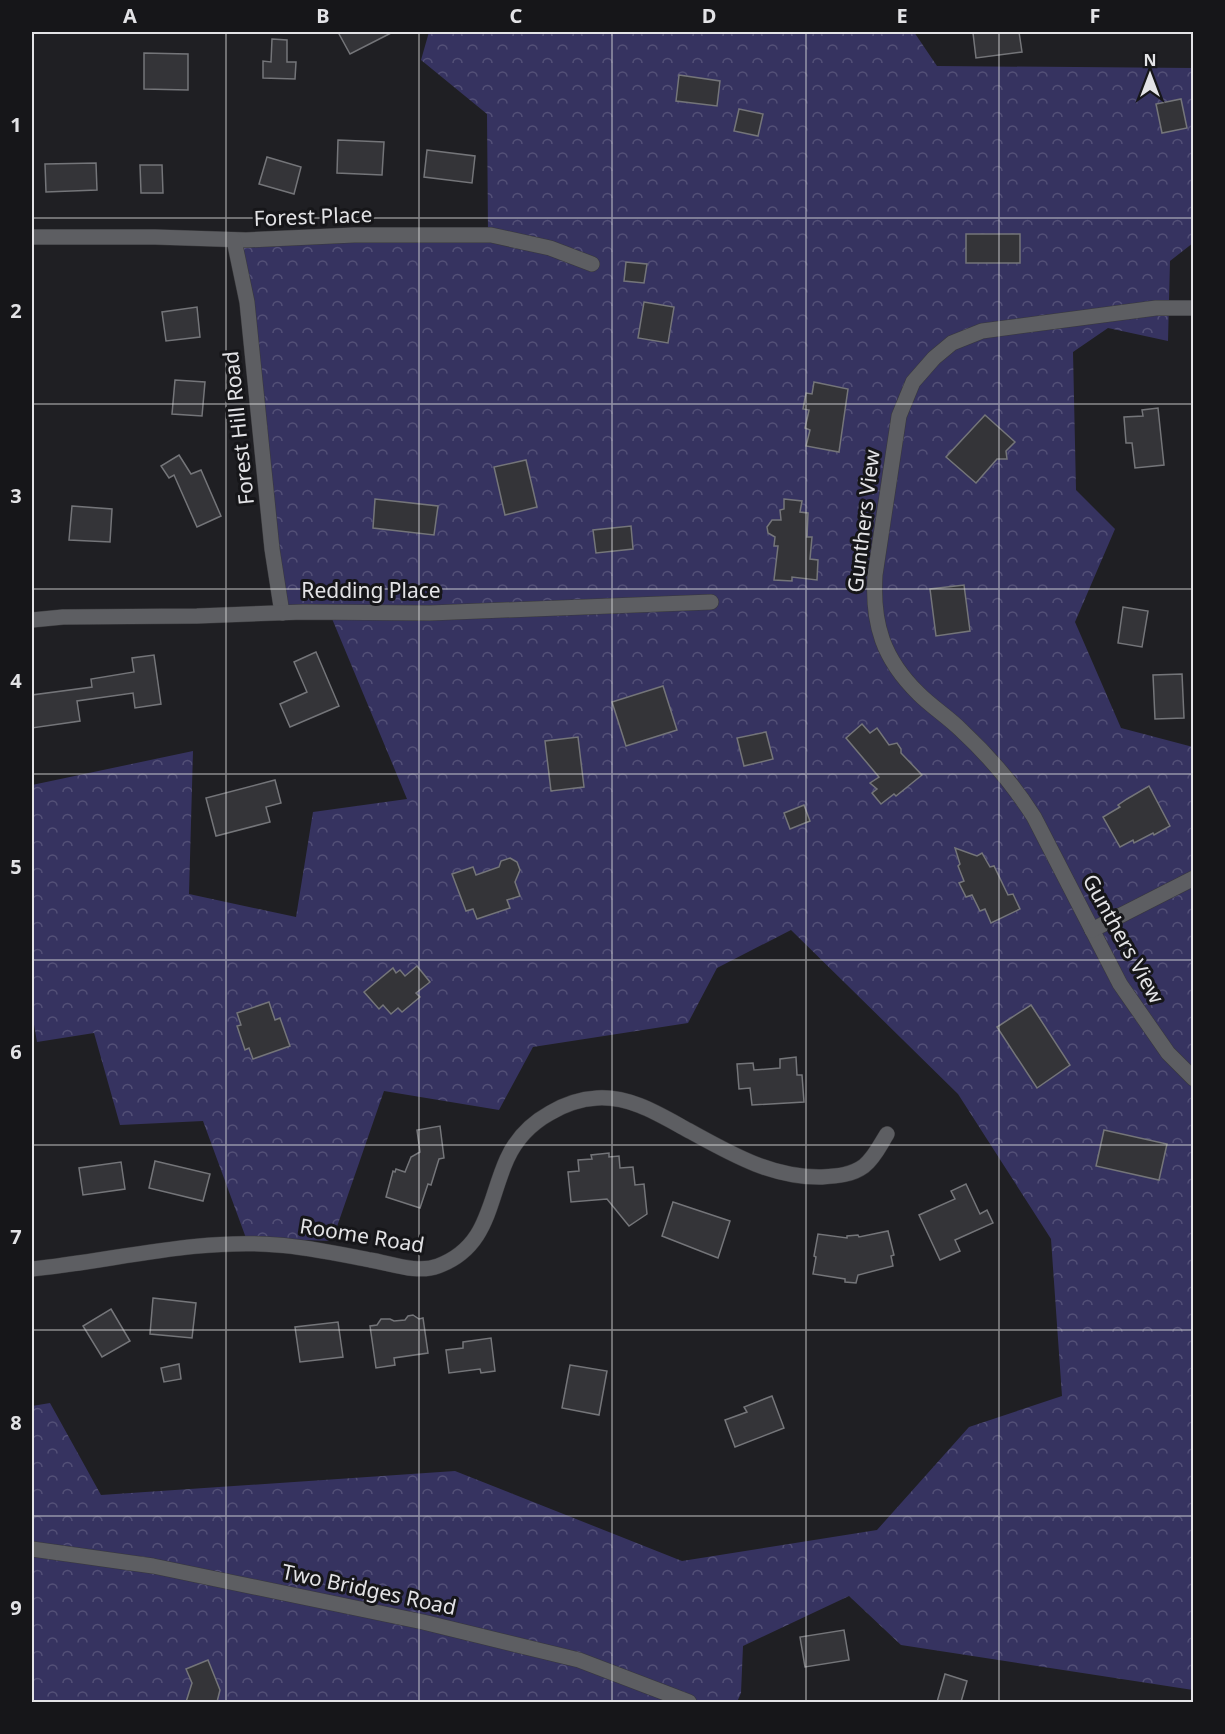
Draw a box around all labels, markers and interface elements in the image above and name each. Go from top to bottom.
text: A [123,2,137,29]
text: B [316,2,330,29]
text: C [510,2,523,29]
text: D [702,2,716,29]
text: E [896,2,908,29]
text: F [1090,2,1100,29]
north arrow [1120,45,1180,105]
text: N [1143,49,1157,71]
text: 1 [10,111,22,138]
street label: Forest Place [253,200,373,232]
text: 2 [10,297,22,324]
street label: Forest Hill Road [216,350,260,506]
street label: Gunthers View [840,447,886,594]
text: 3 [10,482,22,509]
street label: Redding Place [301,576,441,604]
text: 4 [10,667,22,694]
text: 5 [10,853,22,880]
street label: Gunthers View [1077,869,1171,1009]
text: 6 [10,1038,22,1065]
street label: Roome Road [298,1211,427,1259]
text: 7 [10,1223,22,1250]
text: 8 [10,1409,22,1436]
street label: Two Bridges Road [280,1557,459,1621]
text: 9 [10,1594,22,1621]

